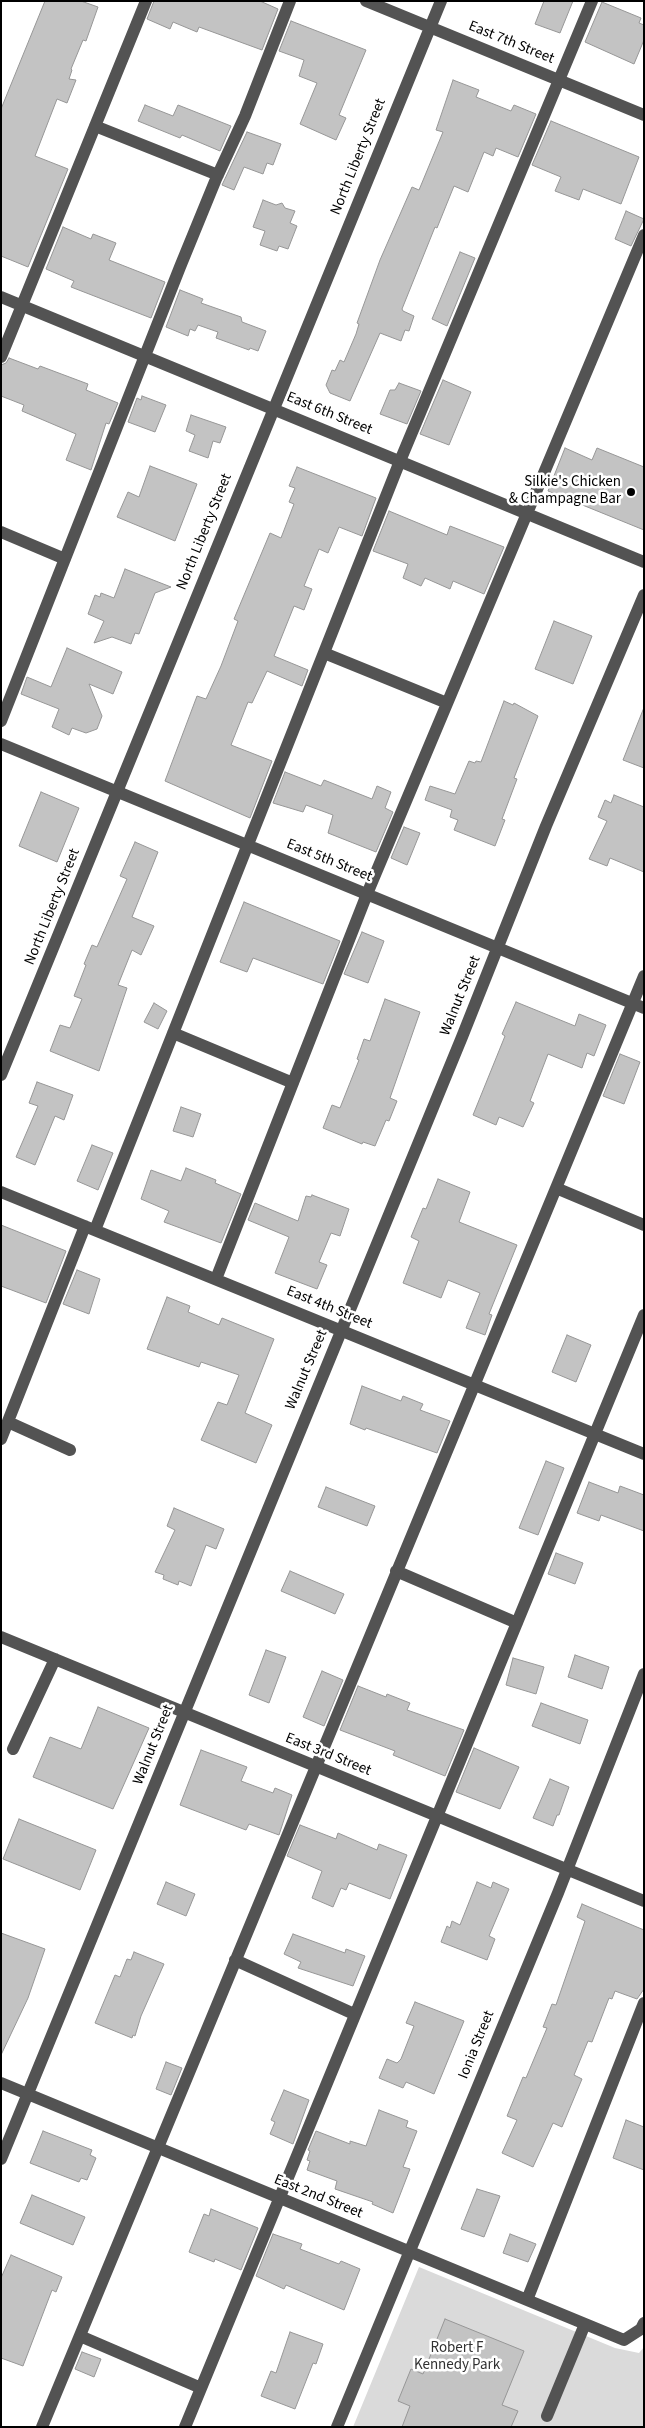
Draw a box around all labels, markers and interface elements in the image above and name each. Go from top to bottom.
street label: East 7th Street [466,18,556,68]
street label: North Liberty Street [327,96,391,218]
street label: East 6th Street [284,389,374,439]
street label: North Liberty Street [173,471,237,593]
place label: Silkie's Chicken & Champagne Bar [509,474,621,509]
marker: Silkie's Chicken & Champagne Bar [625,486,637,498]
street label: East 5th Street [284,836,374,886]
street label: North Liberty Street [21,846,85,968]
street label: Walnut Street [437,953,485,1039]
street label: East 4th Street [284,1283,374,1333]
street label: Walnut Street [282,1327,332,1413]
street label: Walnut Street [130,1702,178,1788]
street label: East 3rd Street [282,1730,374,1780]
street label: Ionia Street [455,2008,499,2082]
street label: East 2nd Street [271,2171,365,2223]
park label: Robert F Kennedy Park [414,2340,500,2375]

